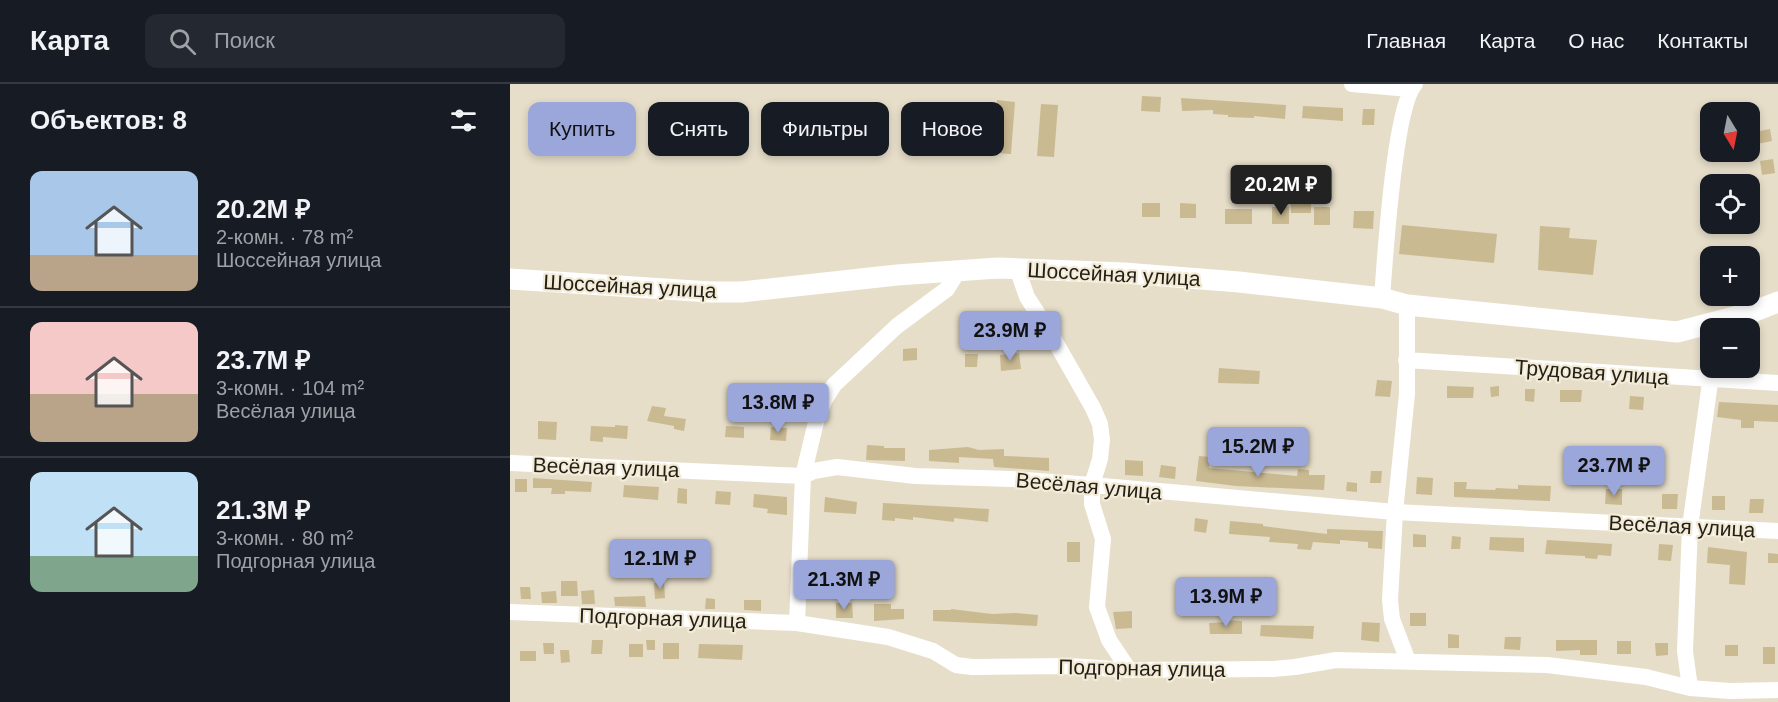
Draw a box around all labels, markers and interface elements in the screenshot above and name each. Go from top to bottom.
search box [145,14,565,68]
text: Карта [30,25,109,56]
icon: search [166,25,199,58]
text: Поиск [214,28,275,53]
text: Главная [1366,29,1446,52]
text: Карта [1479,29,1535,52]
text: О нас [1568,29,1624,52]
text: Контакты [1657,29,1748,52]
chip: Купить [528,102,636,156]
chip: Снять [648,102,749,156]
chip: Фильтры [761,102,889,156]
chip: Новое [901,102,1004,156]
north arrow [1700,102,1760,162]
map controls [1700,102,1760,378]
icon: filters [447,104,480,137]
text: Объектов: 8 [30,105,187,135]
pin: 20.2M ₽ [1226,165,1336,216]
text: 20.2M ₽ [1245,173,1317,195]
button: locate [1700,174,1760,234]
text: 20.2M ₽ [216,194,311,224]
icon: home [78,195,150,267]
text: 2-комн. · 78 m² [216,226,353,248]
button: + [1700,246,1760,306]
text: Шоссейная улица [216,249,381,271]
street label: Шоссейная улица [1027,258,1202,290]
street label: Шоссейная улица [543,270,718,302]
pin: 23.9M ₽ [955,311,1065,362]
button: − [1700,318,1760,378]
text: 23.9M ₽ [974,319,1046,341]
text: 23.7M ₽ [216,345,311,375]
icon: home [78,346,150,418]
street label: Трудовая улица [1514,355,1670,389]
text: 3-комн. · 104 m² [216,377,364,399]
pin: 13.8M ₽ [723,383,833,434]
text: 13.8M ₽ [742,391,814,413]
text: Весёлая улица [216,400,356,422]
pin: 15.2M ₽ [1203,427,1313,478]
text: 15.2M ₽ [1222,435,1294,457]
pin: 23.7M ₽ [1559,446,1669,497]
street label: Весёлая улица [532,453,680,481]
text: 23.7M ₽ [1578,454,1650,476]
street label: Весёлая улица [1015,468,1163,504]
text: 21.3M ₽ [216,495,311,525]
icon: home [78,496,150,568]
street label: Весёлая улица [1608,511,1756,541]
text: 3-комн. · 80 m² [216,527,353,549]
pin: 12.1M ₽ [605,539,715,590]
text: 12.1M ₽ [624,547,696,569]
text: Подгорная улица [216,550,375,572]
pin: 21.3M ₽ [789,560,899,611]
text: 21.3M ₽ [808,568,880,590]
pin: 13.9M ₽ [1171,577,1281,628]
text: 13.9M ₽ [1190,585,1262,607]
street label: Подгорная улица [579,604,747,632]
street label: Подгорная улица [1058,655,1226,681]

